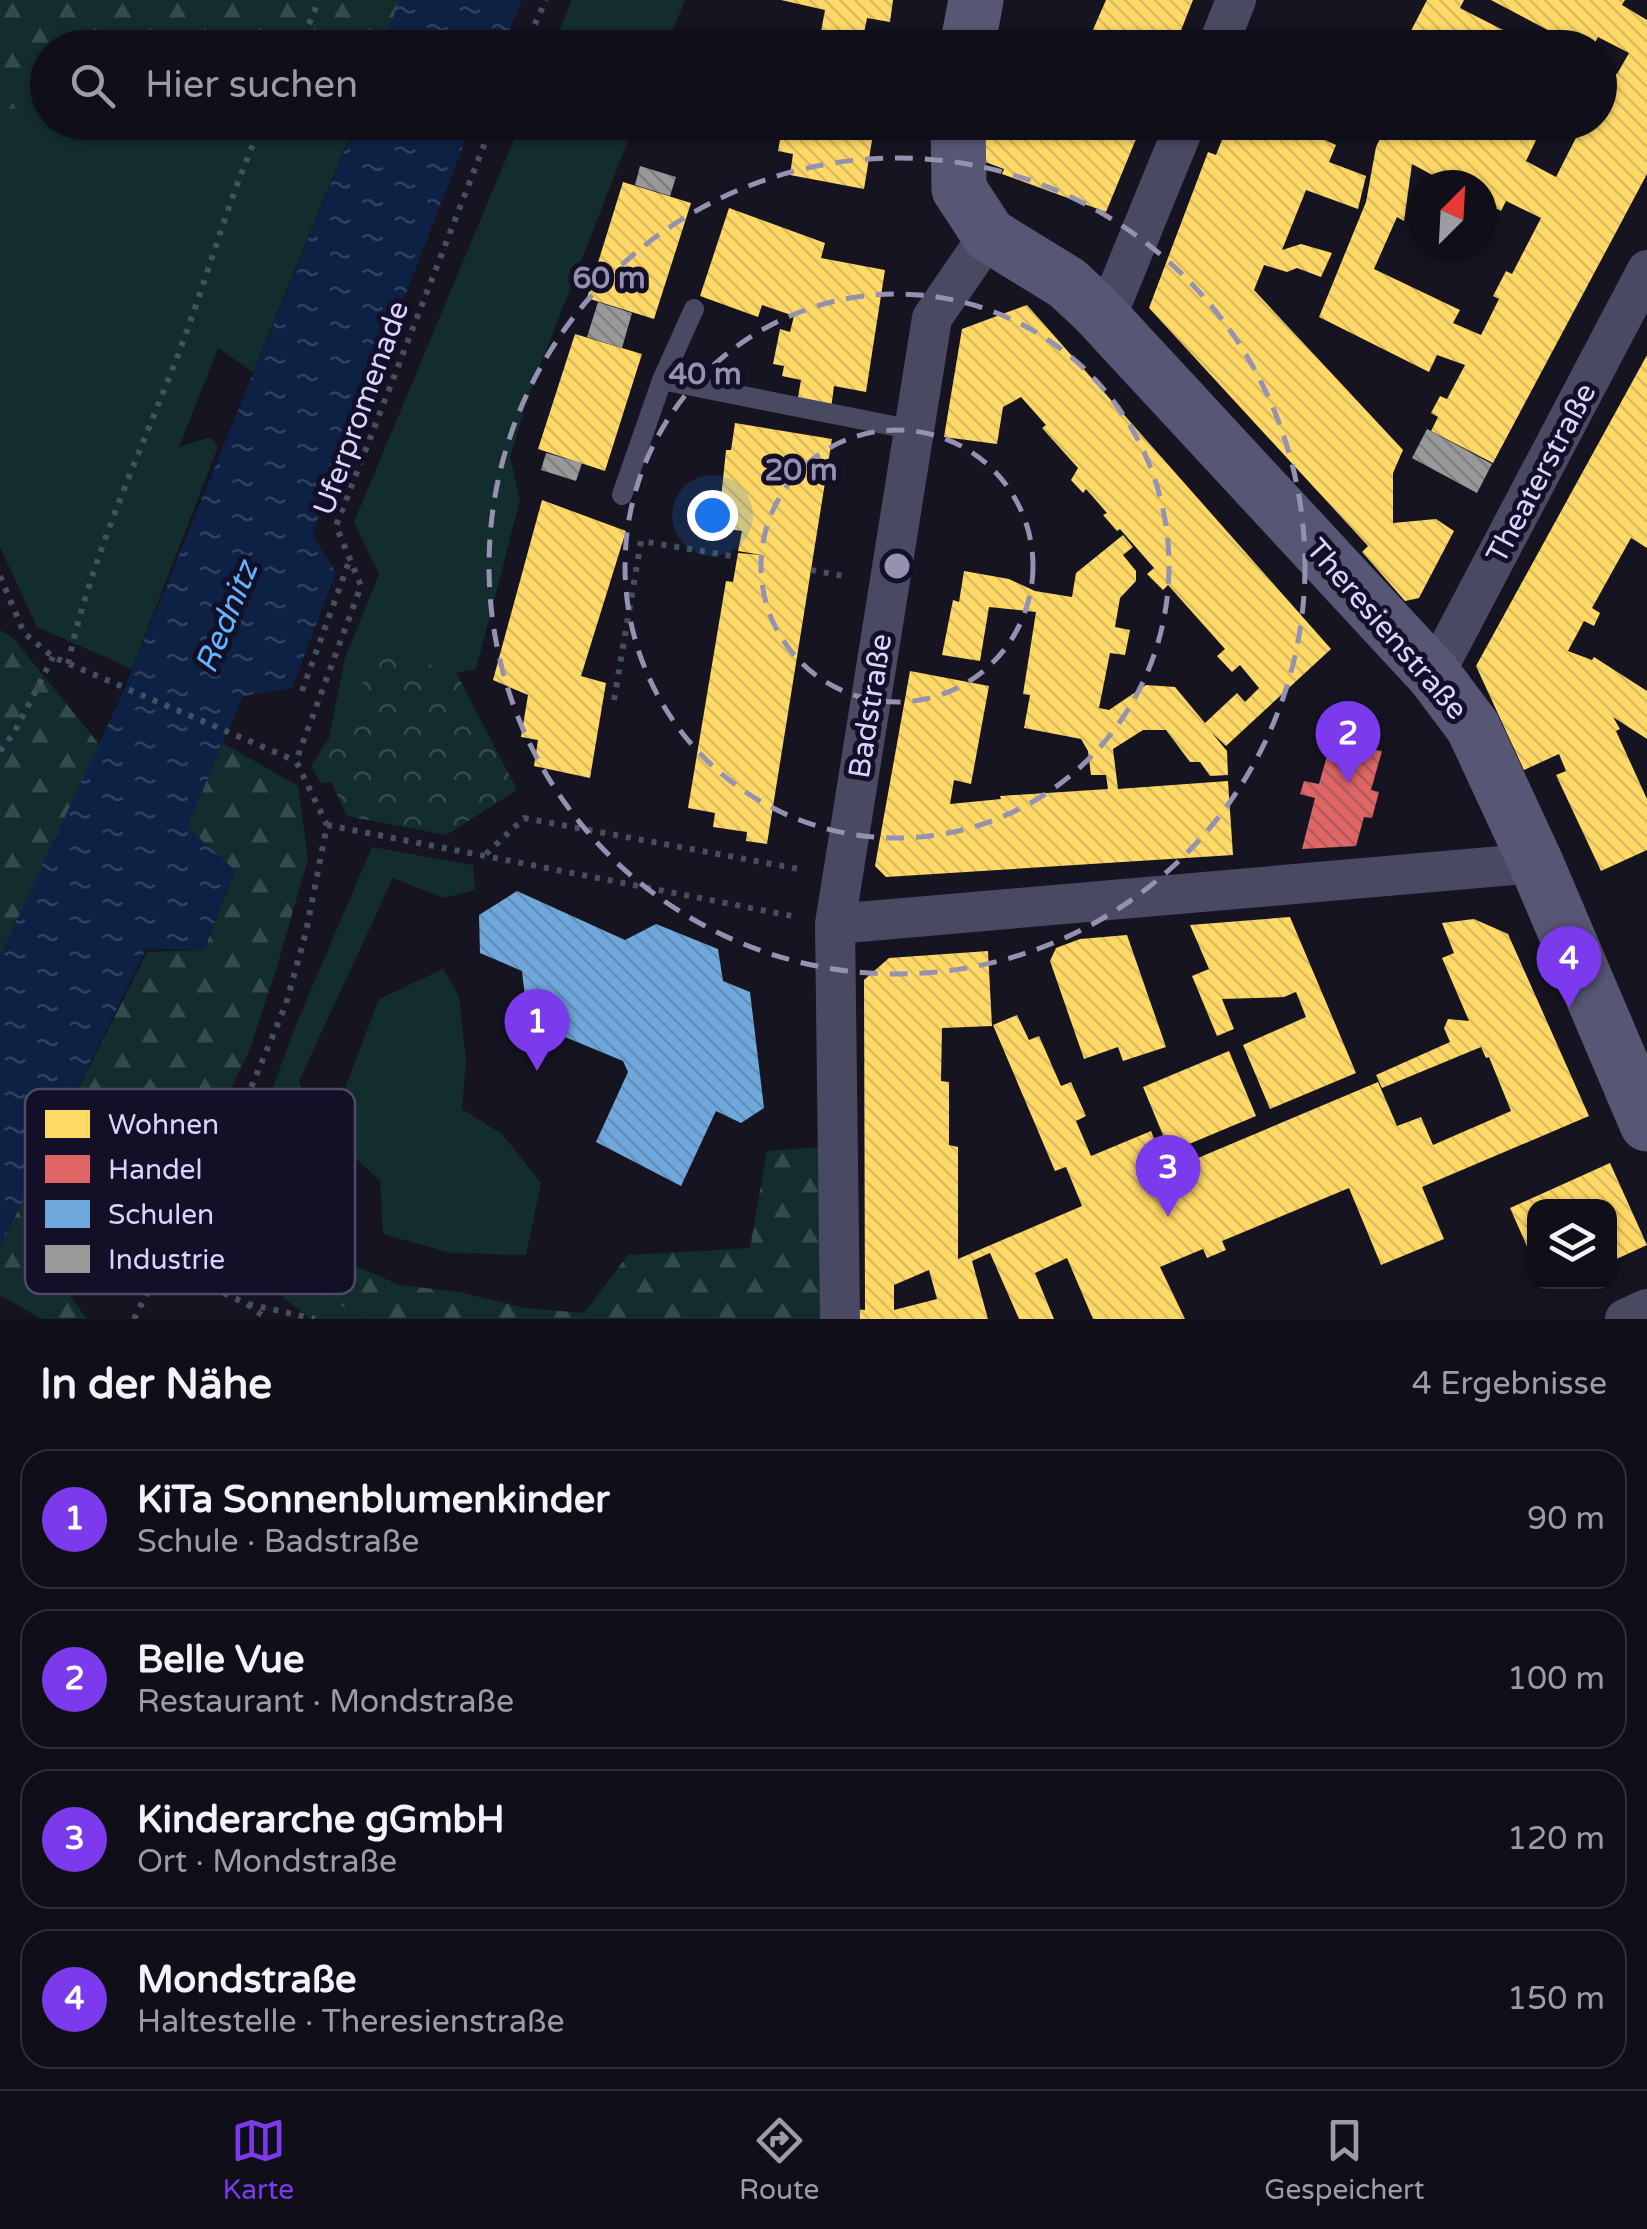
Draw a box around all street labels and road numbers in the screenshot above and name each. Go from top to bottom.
street label: Uferpromenade [306,296,417,520]
street label: Theaterstraße [1478,377,1604,570]
street label: Theresienstraße [1298,531,1475,727]
street label: Badstraße [841,631,900,781]

